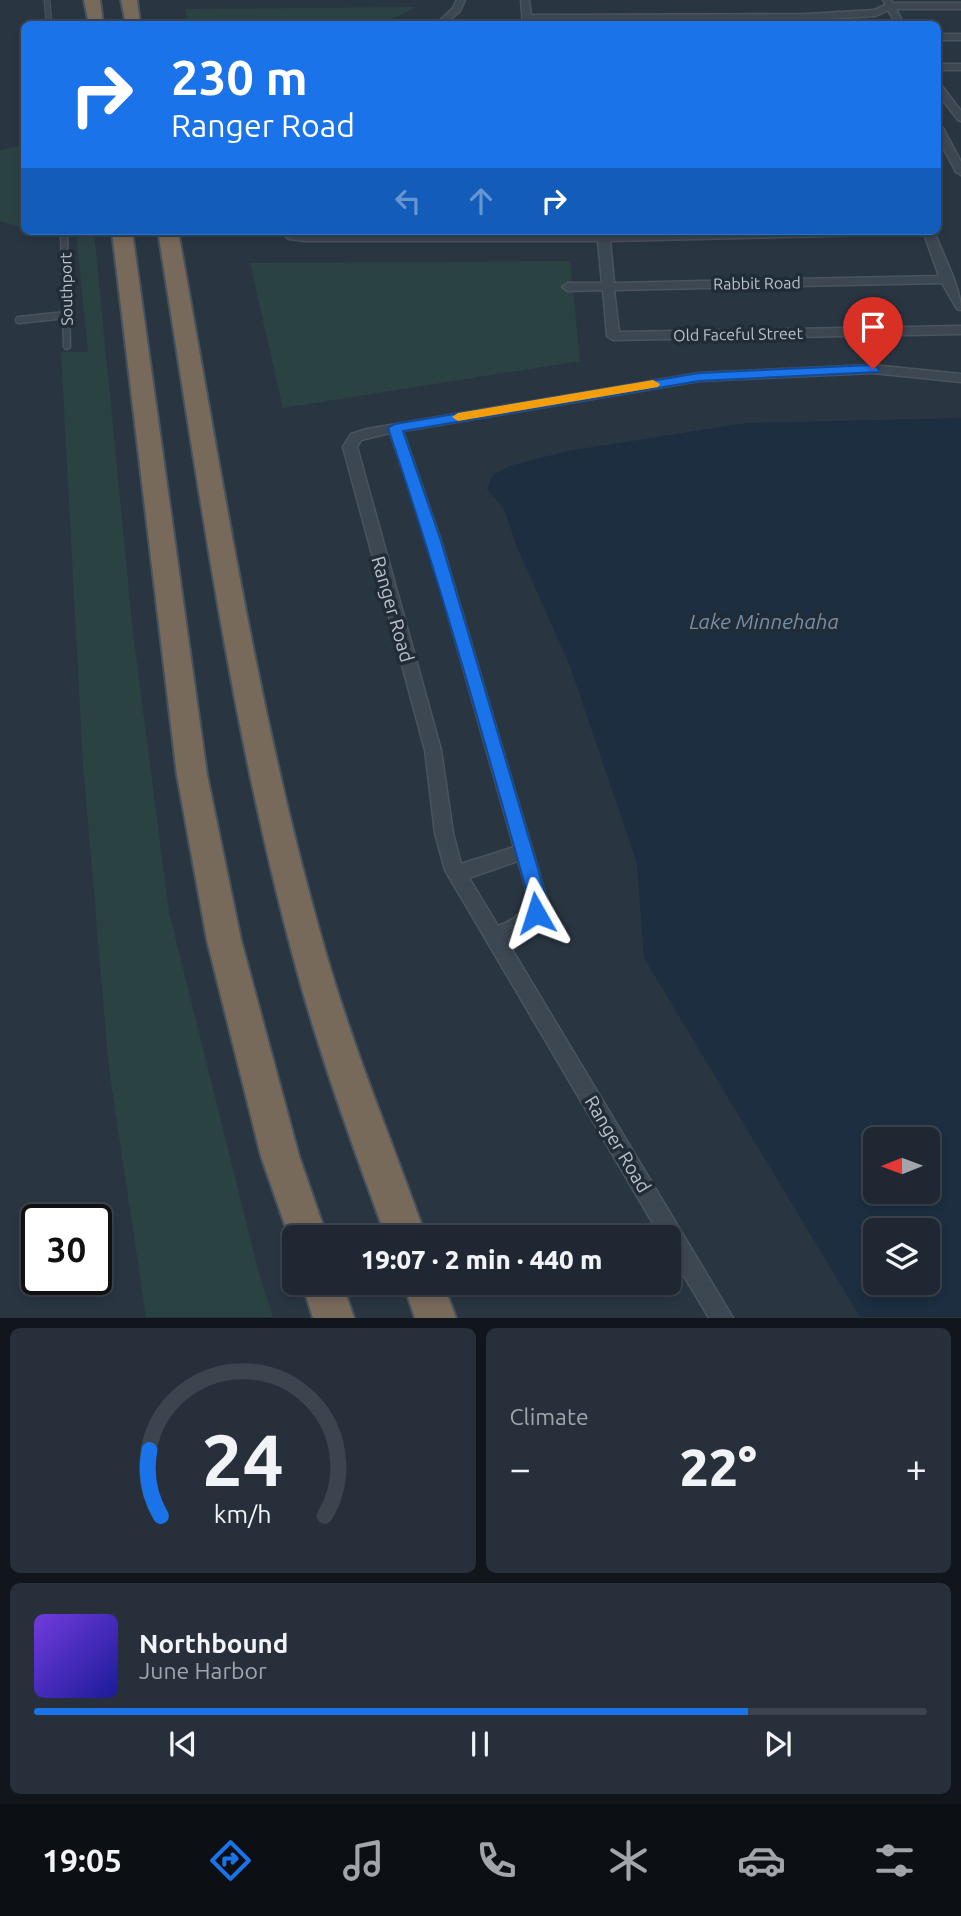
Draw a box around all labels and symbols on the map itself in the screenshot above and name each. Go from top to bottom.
street label: Southport [56,251,76,326]
street label: Rabbit Road [713,273,801,293]
pin [843,297,903,369]
street label: Old Faceful Street [673,324,804,344]
street label: Ranger Road [367,553,419,665]
water label: Lake Minnehaha [689,609,839,633]
position arrow [499,876,573,950]
street label: Ranger Road [580,1092,656,1196]
north arrow [863,1127,940,1204]
speed limit sign: 30 [21,1204,112,1295]

